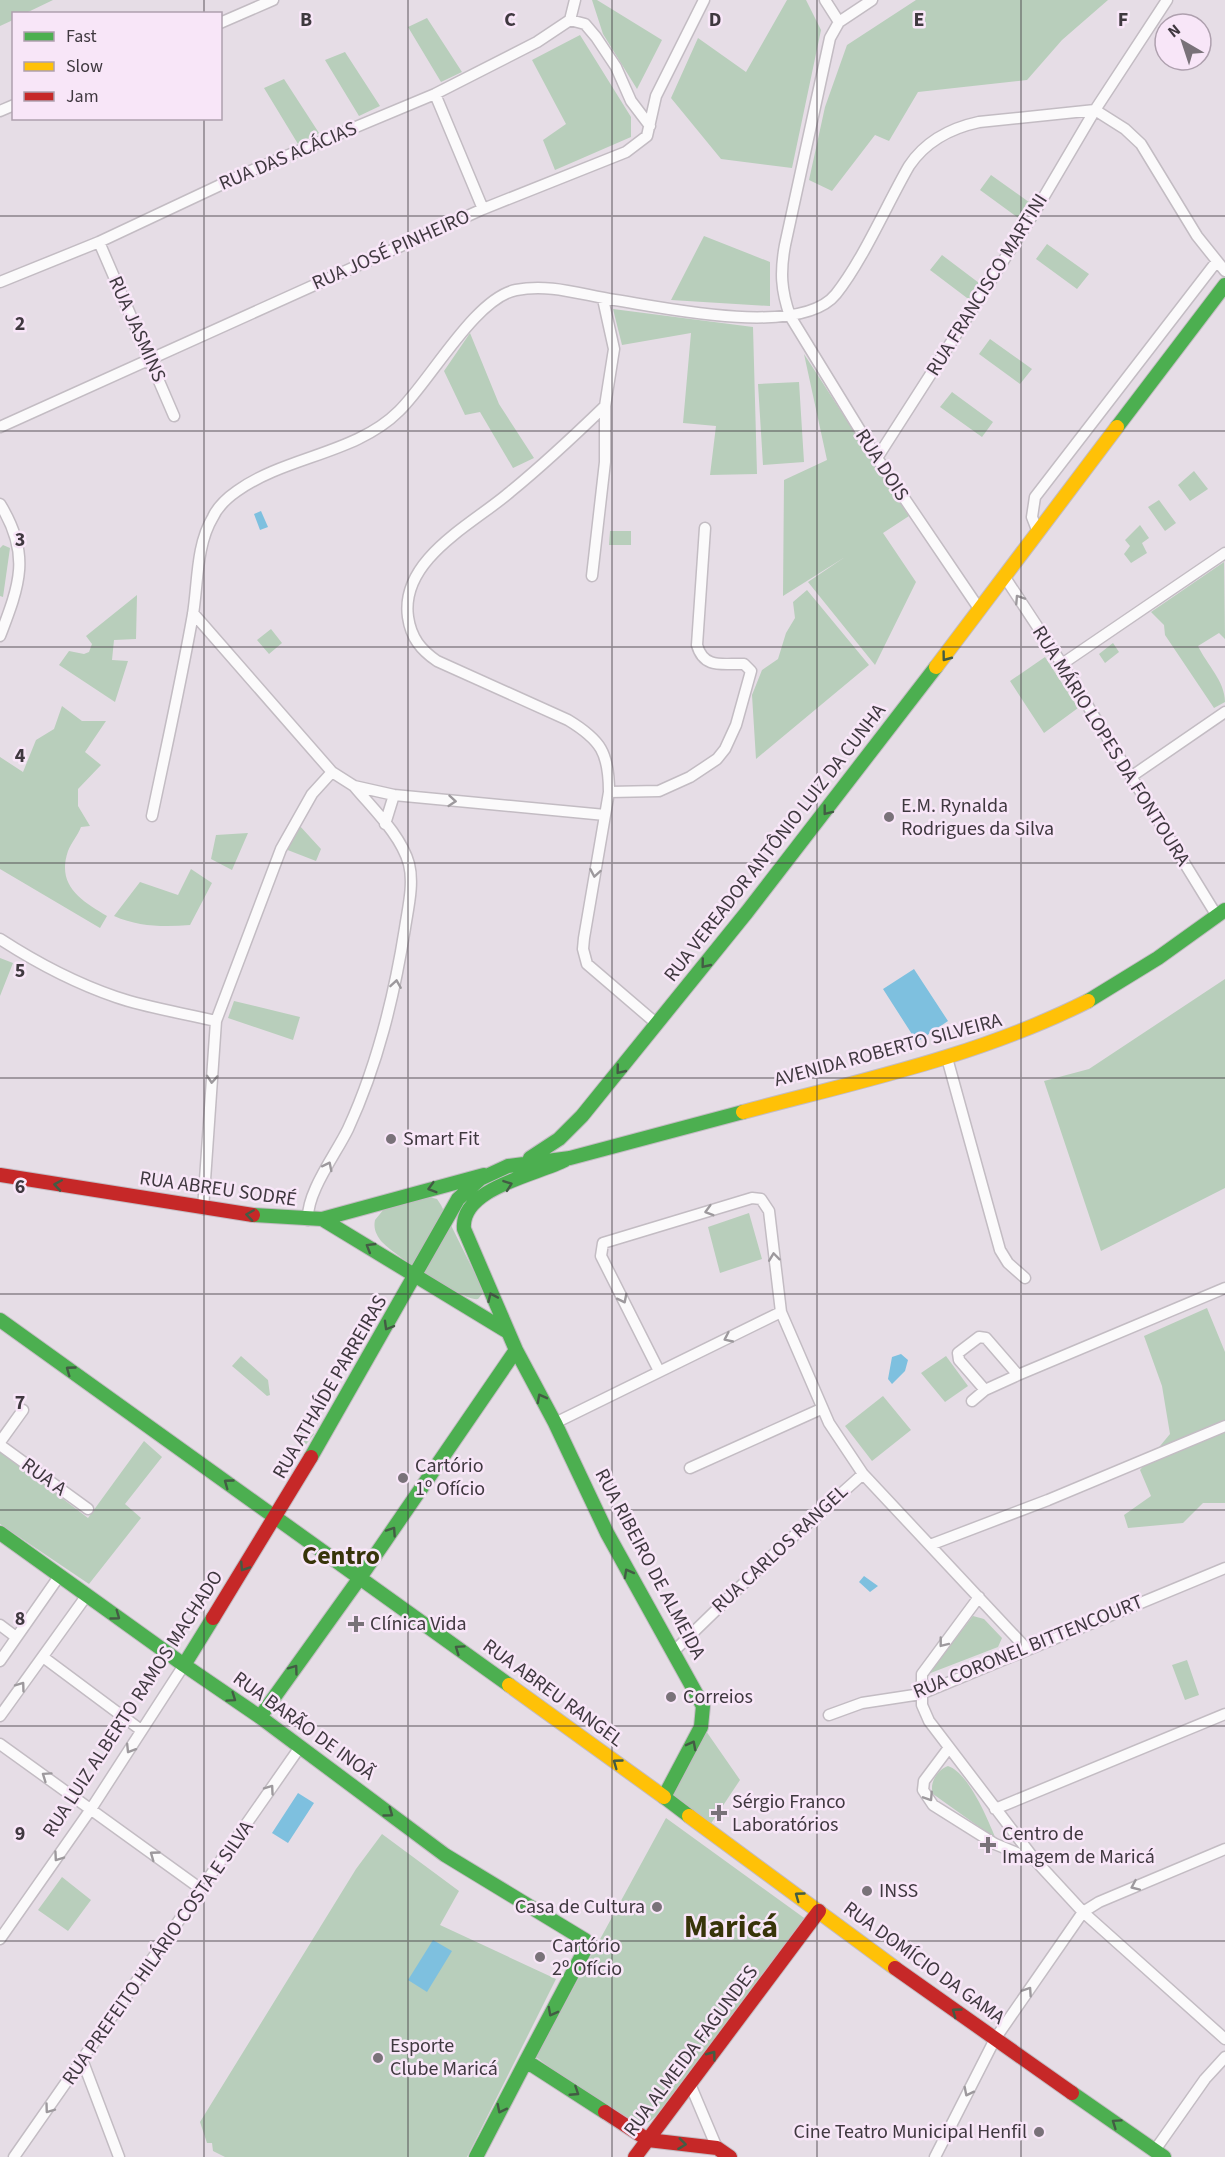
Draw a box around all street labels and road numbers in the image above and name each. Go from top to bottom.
street label: RUA DAS ACÁCIAS [215,114,361,198]
street label: RUA FRANCISCO MARTINI [919,189,1055,381]
street label: RUA JOSÉ PINHEIRO [308,203,474,297]
street label: RUA JASMINS [101,272,173,386]
street label: RUA DOIS [848,424,916,506]
street label: RUA MÁRIO LOPES DA FONTOURA [1025,620,1197,872]
street label: RUA VEREADOR ANTÔNIO LUIZ DA CUNHA [657,698,893,988]
street label: AVENIDA ROBERTO SILVEIRA [771,1006,1005,1094]
street label: RUA ABREU SODRÉ [138,1164,298,1214]
street label: RUA ATHAÍDE PARREIRAS [266,1290,394,1484]
street label: RUA A [16,1451,72,1503]
street label: RUA RIBEIRO DE ALMEIDA [588,1464,712,1664]
street label: RUA CARLOS RANGEL [706,1478,855,1620]
street label: RUA LUIZ ALBERTO RAMOS MACHADO [36,1565,230,1843]
street label: RUA CORONEL BITTENCOURT [909,1588,1147,1706]
street label: RUA ABREU RANGEL [477,1632,629,1754]
street label: RUA BARÃO DE INOÃ [227,1665,381,1787]
street label: RUA PREFEITO HILÁRIO COSTA E SILVA [56,1815,260,2091]
street label: RUA DOMÍCIO DA GAMA [837,1895,1011,2031]
street label: RUA ALMEIDA FAGUNDES [617,1959,765,2143]

